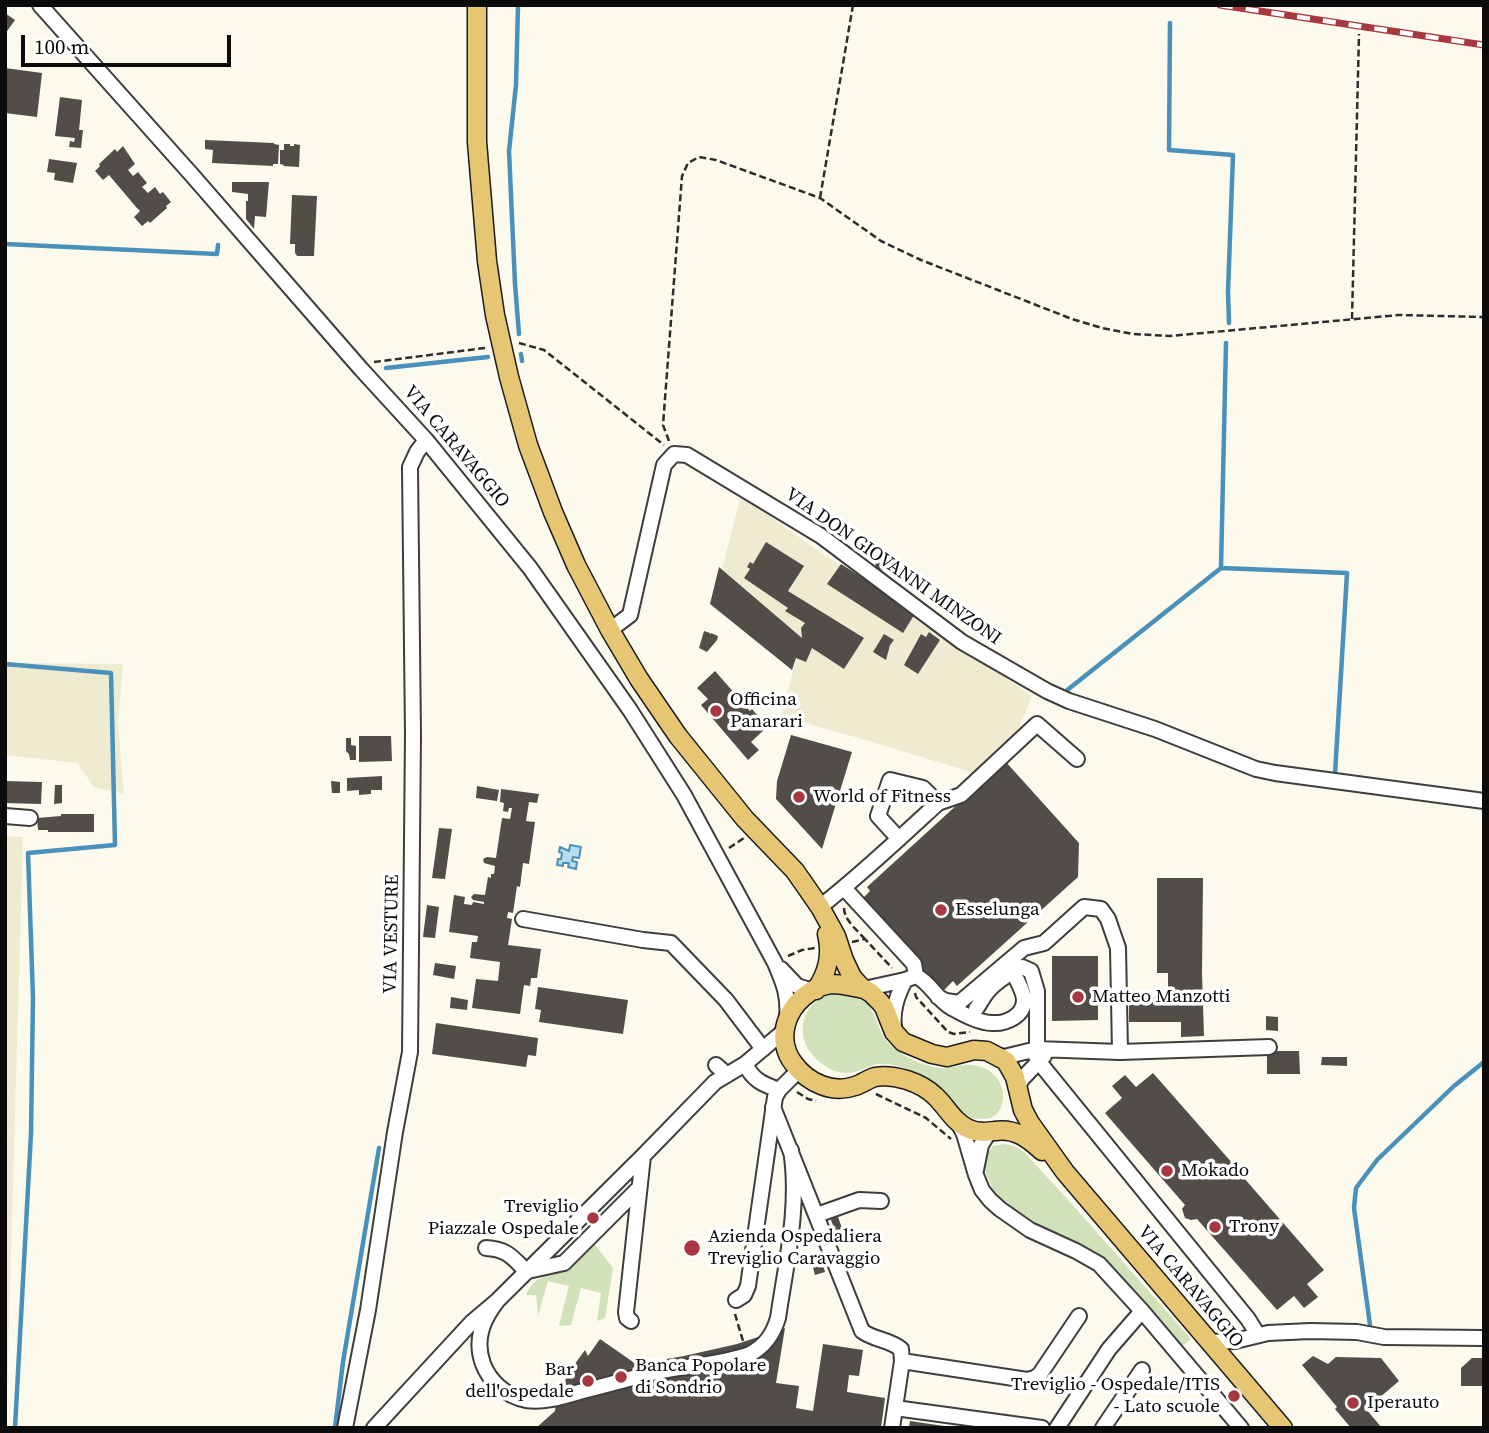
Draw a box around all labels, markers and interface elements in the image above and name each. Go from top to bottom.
scale bar [24,21,234,65]
text: 100 m [34,32,89,61]
street label: VIA CARAVAGGIO [398,381,514,513]
street label: VIA DON GIOVANNI MINZONI [781,484,1005,650]
place label: Officina Panarari [730,689,803,733]
marker: Officina Panarari [708,703,724,719]
place label: World of Fitness [813,786,951,808]
marker: World of Fitness [791,789,807,805]
street label: VIA VESTURE [380,874,404,994]
place label: Esselunga [955,899,1040,921]
marker: Esselunga [933,902,949,918]
place label: Matteo Manzotti [1092,986,1230,1008]
marker: Matteo Manzotti [1070,989,1086,1005]
place label: Mokado [1181,1160,1249,1182]
marker: Mokado [1159,1163,1175,1179]
place label: Treviglio Piazzale Ospedale [428,1196,579,1240]
marker: Treviglio Piazzale Ospedale [585,1210,601,1226]
place label: Trony [1229,1216,1279,1238]
marker: Trony [1207,1219,1223,1235]
street label: VIA CARAVAGGIO [1132,1221,1248,1353]
place label: Azienda Ospedaliera Treviglio Caravaggio [708,1226,882,1270]
marker: Azienda Ospedaliera Treviglio Caravaggio [682,1238,702,1258]
place label: Banca Popolare di Sondrio [635,1355,766,1399]
place label: Bar dell'ospedale [465,1359,574,1403]
marker: Banca Popolare di Sondrio [613,1369,629,1385]
marker: Bar dell'ospedale [580,1373,596,1389]
place label: Treviglio - Ospedale/ITIS - Lato scuole [1011,1374,1220,1418]
marker: Treviglio - Ospedale/ITIS - Lato scuole [1226,1388,1242,1404]
place label: Iperauto [1367,1392,1439,1414]
marker: Iperauto [1345,1395,1361,1411]

